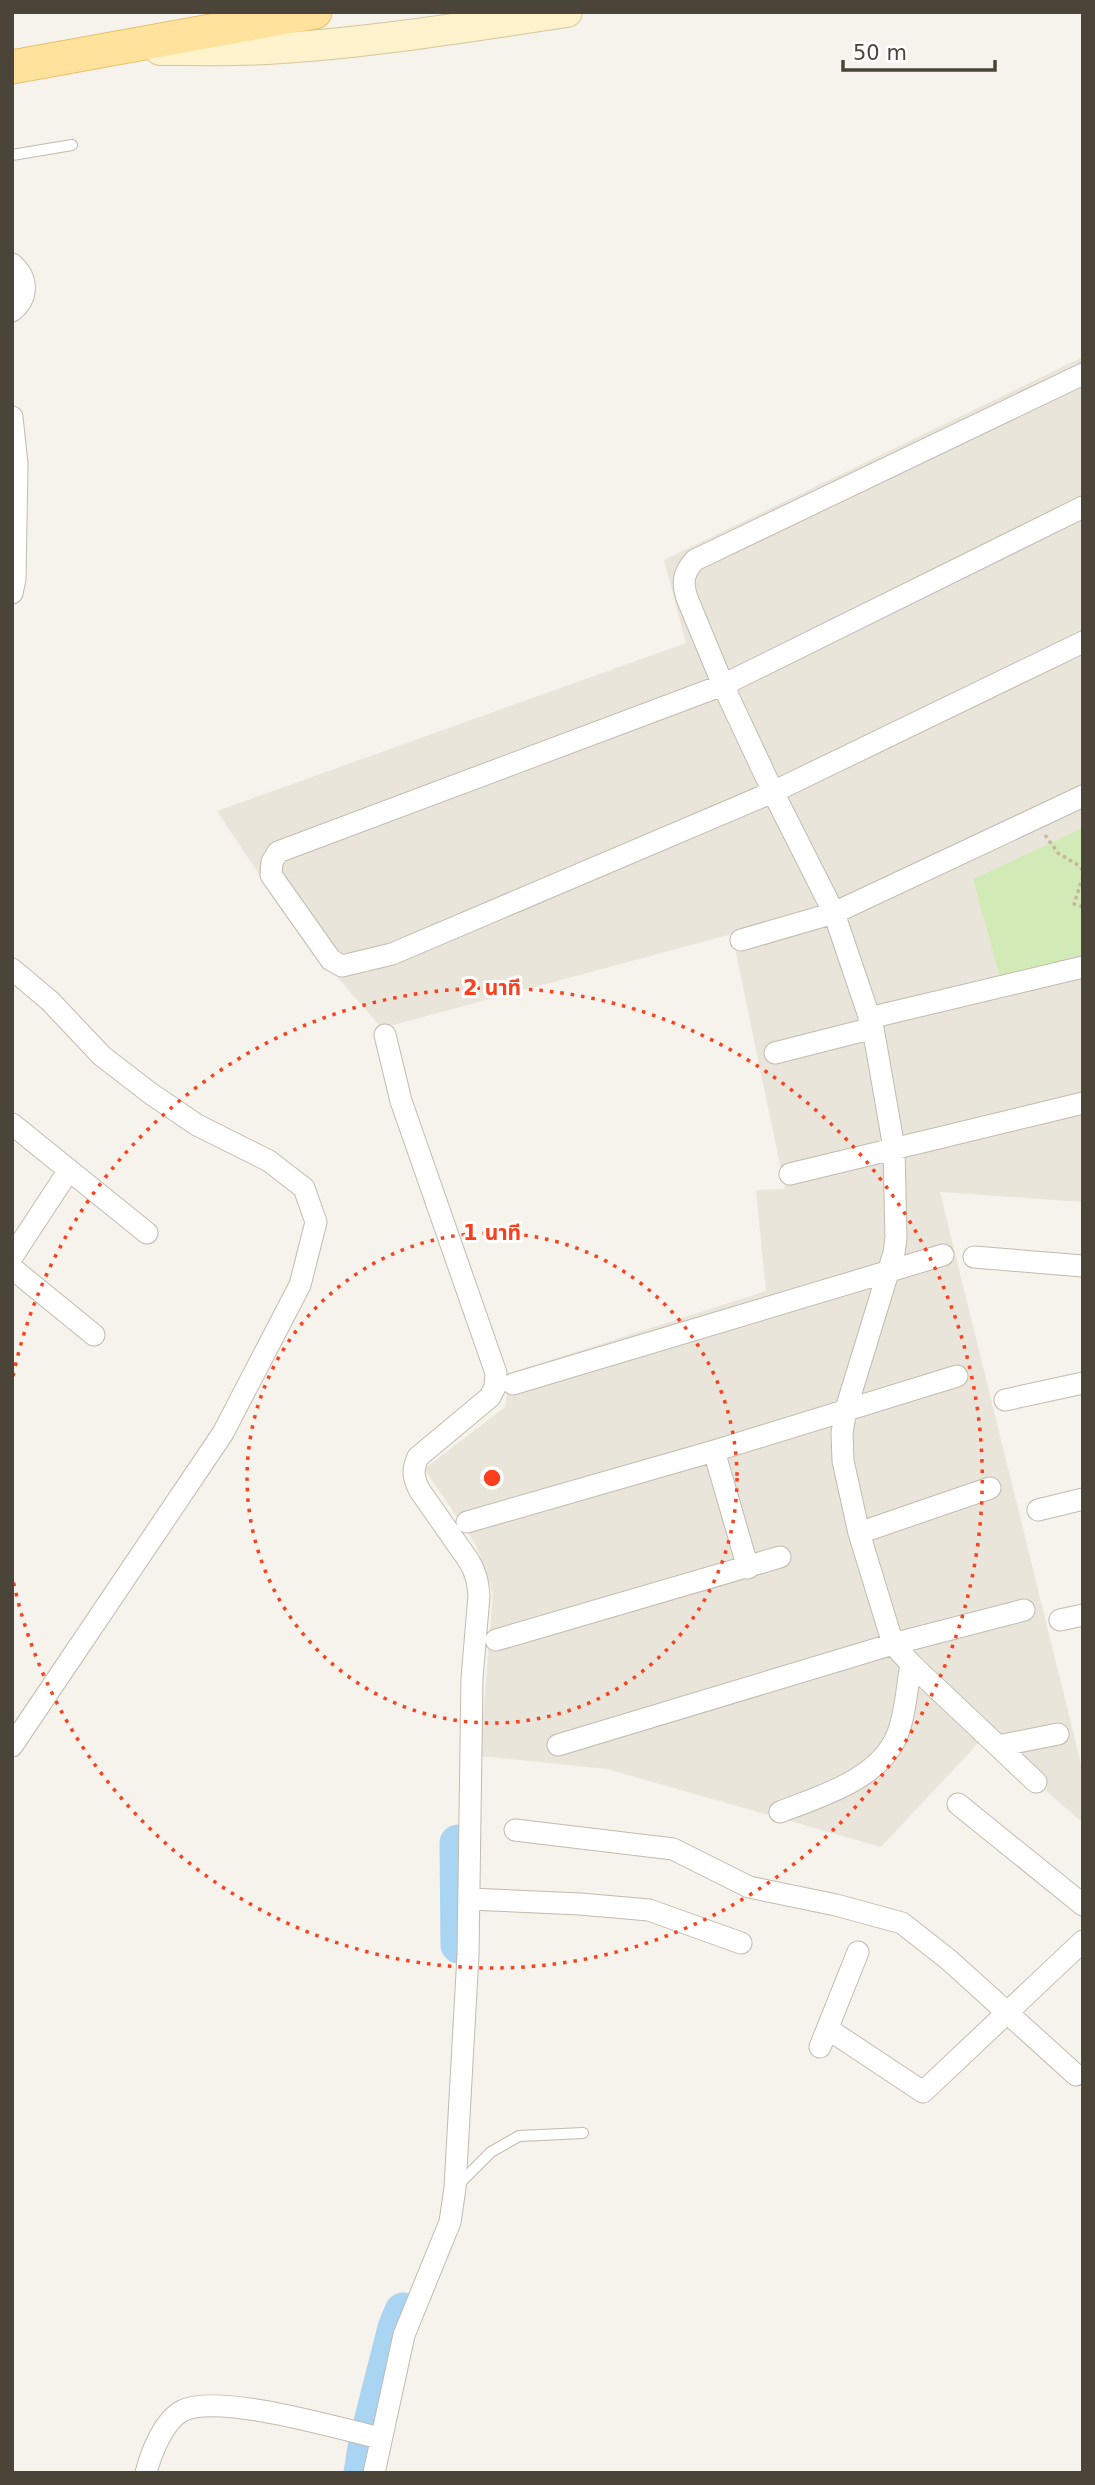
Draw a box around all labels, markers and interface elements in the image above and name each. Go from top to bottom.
scale bar [843,28,995,72]
text: 50 m [853,41,907,65]
text: 2 นาที [463,976,521,1000]
text: 1 นาที [463,1221,521,1245]
centre of rings [480,1466,504,1490]

